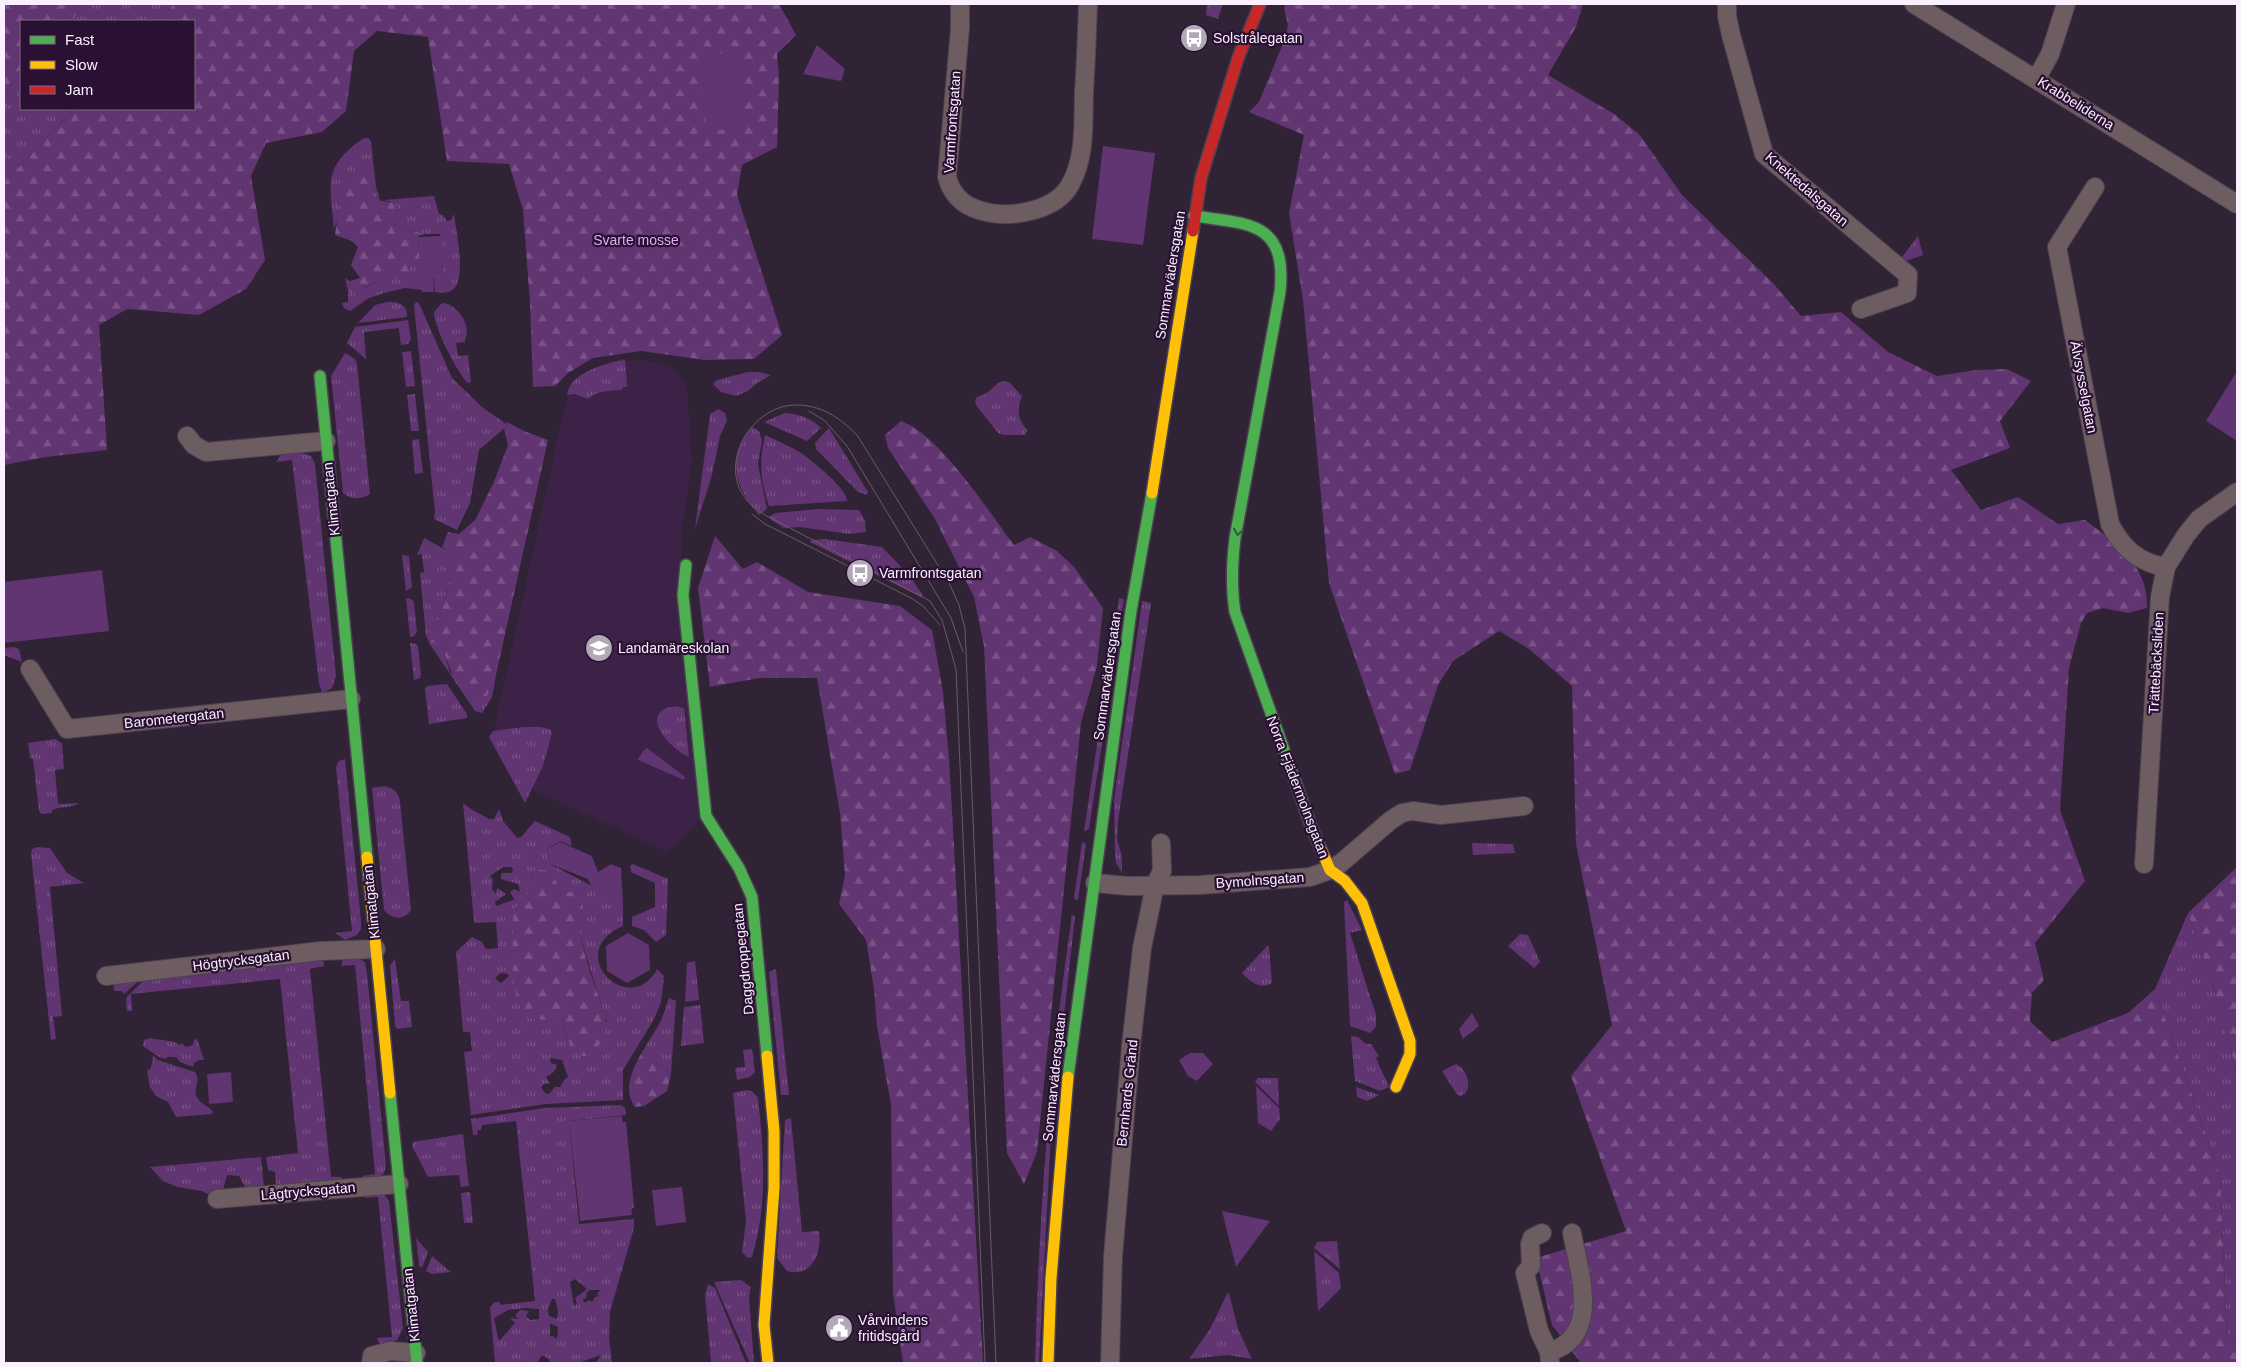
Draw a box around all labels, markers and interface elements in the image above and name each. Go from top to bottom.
legend [20,20,195,110]
bus stop icon: Solstrålegatan [1179,23,1209,53]
place label: Solstrålegatan [1213,30,1303,46]
text: Fast [65,31,95,48]
text: Slow [65,56,98,73]
street label: Varmfrontsgatan [940,70,964,174]
street label: Krabbeliderna [2035,73,2117,133]
text: Jam [65,81,93,98]
street label: Knektedalsgatan [1762,149,1852,229]
street label: Sommarvädersgatan [1152,210,1188,340]
park label: Svarte mosse [593,232,679,248]
street label: Älvsysselgatan [2067,340,2101,434]
street label: Klimatgatan [319,461,343,537]
one-way arrow [1233,528,1243,537]
bus stop icon: Varmfrontsgatan [845,558,875,588]
place label: Varmfrontsgatan [879,565,981,581]
street label: Sommarvädersgatan [1090,611,1124,741]
street label: Trättebäcksliden [2145,612,2167,714]
school or university icon: Landamäreskolan [584,633,614,663]
place label: Landamäreskolan [618,640,729,656]
street label: Barometergatan [123,705,225,731]
street label: Norra Fjädermolnsgatan [1263,714,1333,860]
street label: Klimatgatan [359,864,383,940]
street label: Bymolnsgatan [1215,869,1305,891]
street label: Daggdroppegatan [729,902,757,1016]
street label: Högtrycksgatan [192,946,290,974]
street label: Sommarvädersgatan [1039,1012,1069,1142]
street label: Bernhards Gränd [1113,1039,1141,1147]
street label: Lågtrycksgatan [260,1179,356,1203]
street label: Klimatgatan [399,1267,423,1343]
place label: Vårvindens fritidsgård [858,1312,928,1344]
public building icon: Vårvindens fritidsgård [824,1313,854,1343]

